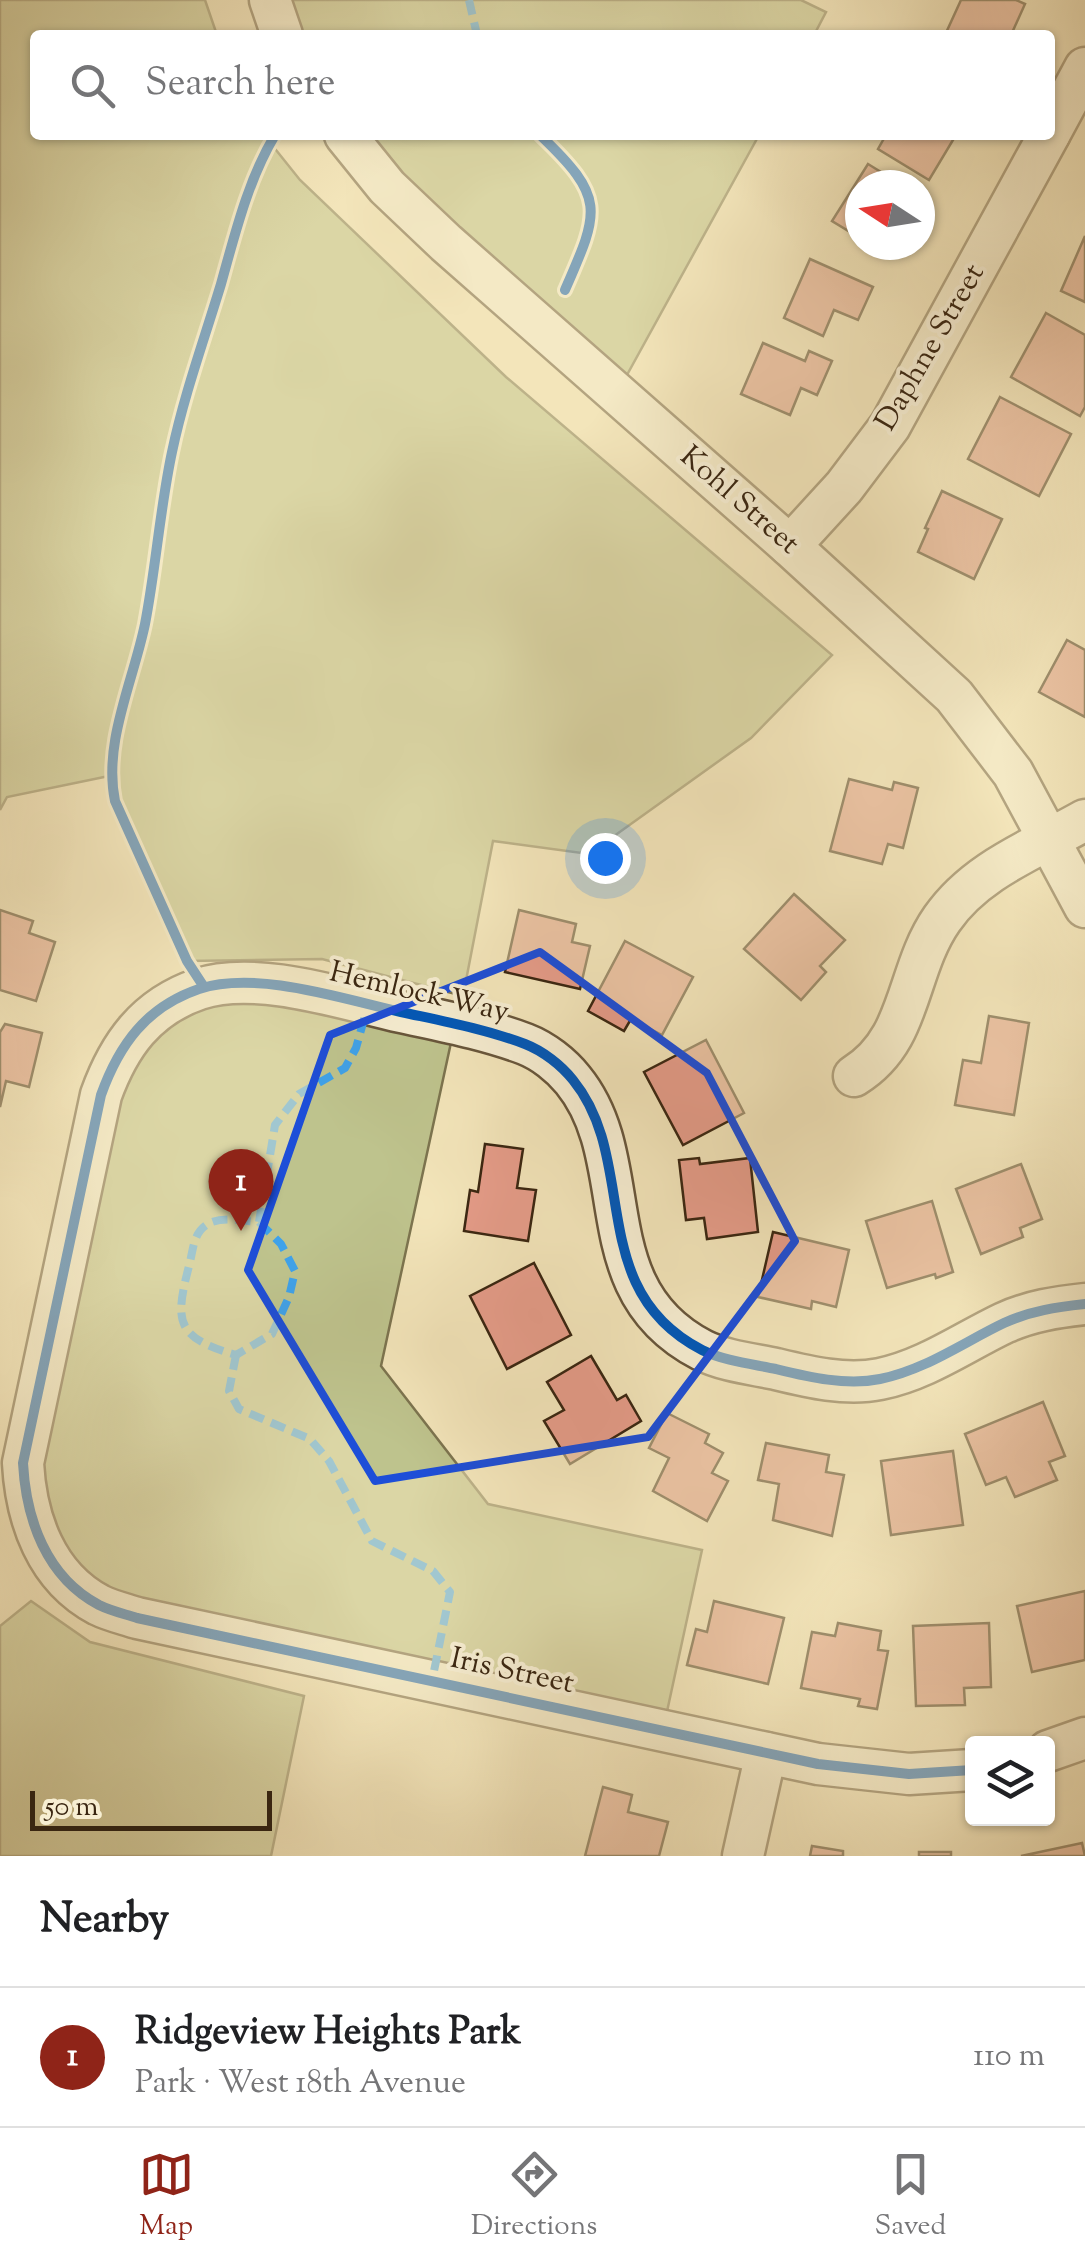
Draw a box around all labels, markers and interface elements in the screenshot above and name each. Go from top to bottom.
search box [30,30,1055,140]
icon: search [65,58,120,113]
text: Search here [145,58,336,112]
north arrow [845,170,935,260]
street label: Daphne Street [866,256,996,440]
street label: Kohl Street [670,437,808,565]
your location [580,833,631,884]
street label: Hemlock Way [325,951,513,1035]
pin: 1 [208,1148,274,1231]
street label: Iris Street [446,1638,578,1706]
map controls [965,1736,1055,1826]
button: layers [965,1736,1055,1826]
scale bar [30,1786,272,1830]
text: 50 m [45,1788,99,1828]
text: Nearby [40,1891,169,1951]
text: Ridgeview Heights Park [135,2007,521,2061]
text: 1 [67,2034,78,2080]
text: 110 m [973,2034,1045,2080]
text: Park · West 18th Avenue [135,2061,466,2107]
tab: Map [139,2147,194,2247]
tab: Directions [471,2147,597,2247]
tab: Saved [874,2147,946,2247]

